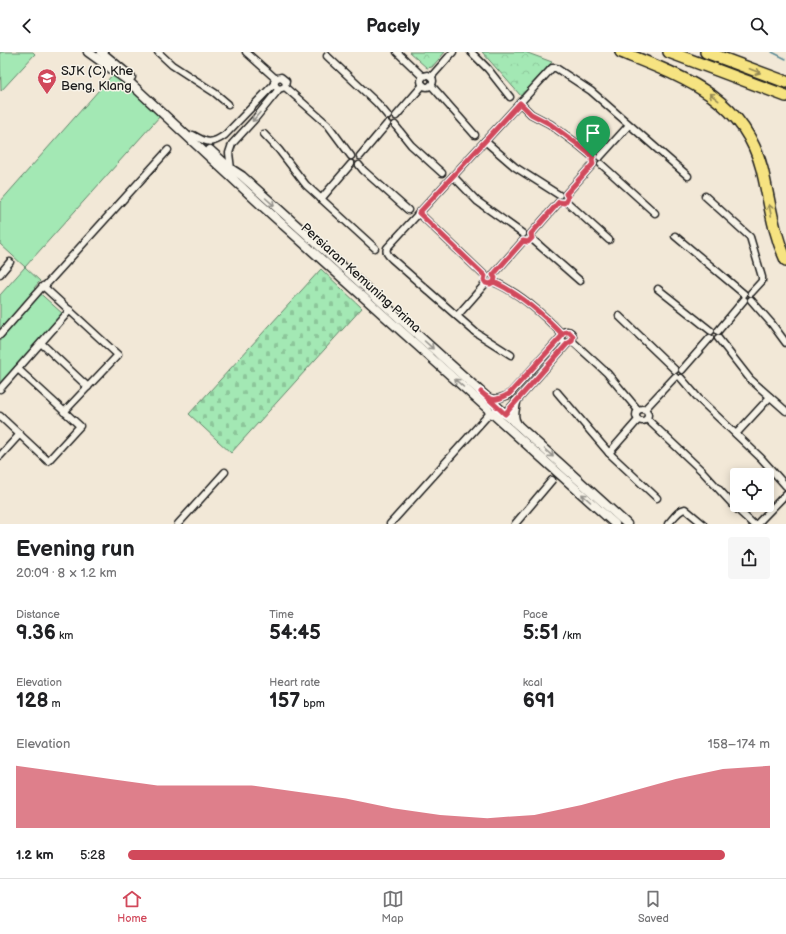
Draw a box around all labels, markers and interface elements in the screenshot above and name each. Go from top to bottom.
icon: back [16,15,38,37]
icon: search [748,15,770,37]
text: Pacely [366,16,420,37]
place label: SJK (C) Khe Beng, Klang [61,63,134,94]
school or university icon: SJK (C) Khe Beng, Klang [36,67,58,95]
one-way arrow [749,67,761,75]
one-way arrow [708,92,719,101]
one-way arrow [252,111,261,122]
pin [576,116,610,157]
icon: arrive [582,122,604,144]
one-way arrow [265,197,276,206]
one-way arrow [765,204,773,217]
street label: Persiaran Kemuning Prima [298,220,424,336]
one-way arrow [424,341,434,350]
one-way arrow [454,378,464,387]
one-way arrow [544,449,554,458]
map controls [730,468,774,512]
button: locate [730,468,774,512]
one-way arrow [582,494,592,503]
text: Evening run [16,536,135,563]
button: share [728,537,770,579]
text: 20:09 · 8 × 1.2 km [16,565,117,581]
text: Distance [16,608,60,621]
text: Time [269,608,294,621]
text: Pace [523,608,548,621]
text: 9.36 [16,621,56,645]
text: 54:45 [269,621,321,645]
text: 5:51 [523,621,559,645]
text: km [56,629,73,642]
text: /km [559,629,581,642]
text: Elevation [16,676,62,689]
text: Heart rate [269,676,320,689]
text: kcal [523,676,542,689]
text: 128 [16,689,48,713]
text: 157 [269,689,300,713]
text: 691 [523,689,555,713]
text: m [48,697,61,710]
text: bpm [300,697,325,710]
text: Elevation [16,736,70,752]
text: 158–174 m [708,736,770,752]
text: 1.2 km [16,847,54,863]
text: 5:28 [80,847,105,863]
tab: Home [117,888,147,925]
tab: Map [381,888,404,925]
tab: Saved [638,888,669,925]

